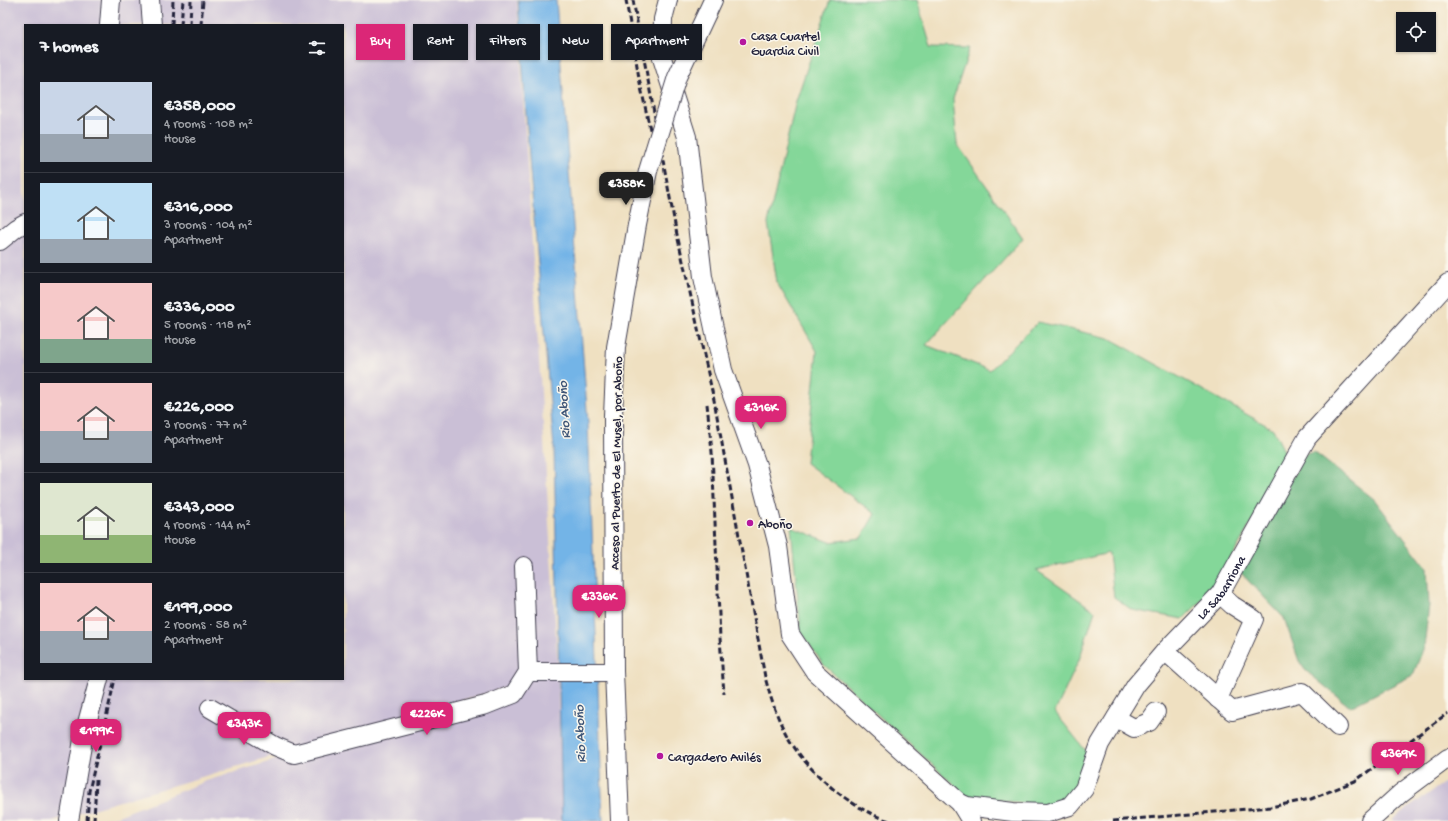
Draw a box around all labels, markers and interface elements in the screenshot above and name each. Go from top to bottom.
map controls [1396,12,1436,52]
button: locate [1396,12,1436,52]
chip: Buy [356,24,405,60]
chip: Rent [413,24,468,60]
chip: Filters [476,24,540,60]
chip: New [548,24,603,60]
chip: Apartment [611,24,702,60]
place label: Casa Cuartel Guardia Civil [751,30,820,60]
icon: filters [306,37,328,59]
marker: Casa Cuartel Guardia Civil [738,37,748,47]
text: 7 homes [40,38,98,58]
text: €358,000 [164,97,236,117]
icon: home [72,98,120,146]
text: 4 rooms · 108 m² [164,117,253,132]
text: House [164,132,196,147]
pin: €358K [598,172,654,206]
text: €358K [608,177,644,192]
text: €316,000 [164,198,233,218]
icon: home [72,199,120,247]
text: 3 rooms · 104 m² [164,218,252,233]
text: Apartment [164,233,223,248]
text: €336,000 [164,298,235,318]
icon: home [72,299,120,347]
text: 5 rooms · 118 m² [164,318,251,333]
text: House [164,333,196,348]
street label: Acceso al Puerto de El Musel, por Aboño [608,356,627,570]
water label: Rio Aboño [555,380,575,439]
pin: €316K [733,396,789,430]
text: €226,000 [164,398,234,418]
icon: home [72,399,120,447]
text: €316K [744,401,778,416]
text: 3 rooms · 77 m² [164,418,247,433]
text: Apartment [164,433,223,448]
text: €343,000 [164,498,234,518]
icon: home [72,499,120,547]
text: 4 rooms · 144 m² [164,518,251,533]
marker: Aboño [745,518,755,528]
place label: Aboño [758,518,792,533]
text: House [164,533,196,548]
street label: La Sabarriona [1195,553,1250,623]
pin: €336K [571,585,627,619]
text: €336K [582,590,616,605]
text: €199,000 [164,598,232,618]
icon: home [72,599,120,647]
text: 2 rooms · 58 m² [164,618,247,633]
text: Apartment [164,633,223,648]
pin: €226K [399,702,455,736]
water label: Rio Aboño [572,704,591,763]
text: €226K [410,707,444,722]
pin: €343K [216,712,272,746]
text: €343K [227,717,261,732]
pin: €199K [68,719,124,753]
text: €199K [79,724,113,739]
pin: €369K [1370,742,1426,776]
text: €369K [1381,747,1415,762]
marker: Cargadero Avilés [655,751,665,761]
place label: Cargadero Avilés [668,751,762,766]

